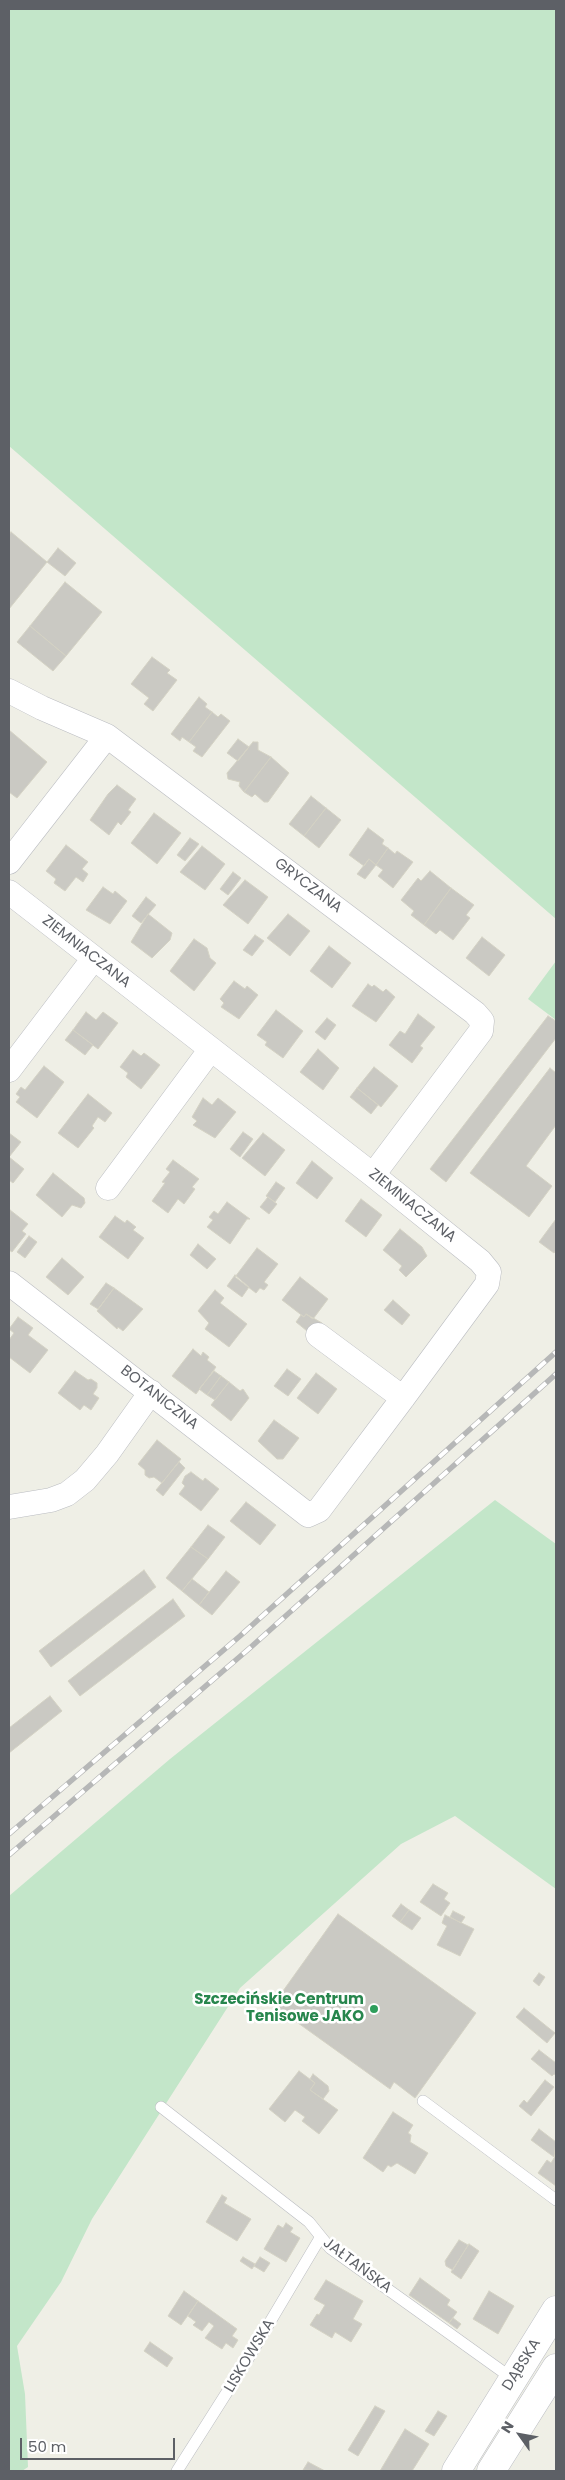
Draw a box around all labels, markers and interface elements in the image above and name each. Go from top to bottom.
street label: GRYCZANA [271,855,345,917]
street label: ZIEMNIACZANA [38,912,134,992]
street label: ZIEMNIACZANA [365,1165,459,1247]
street label: BOTANICZNA [117,1362,201,1434]
place label: Szczecińskie Centrum Tenisowe JAKO [194,1991,364,2026]
marker: Szczecińskie Centrum Tenisowe JAKO [368,2003,380,2015]
street label: JAŁTAŃSKA [319,2234,395,2298]
street label: LISKOWSKA [221,2316,279,2396]
street label: DĄBSKA [499,2336,545,2394]
north arrow [495,2410,545,2460]
text: N [496,2417,519,2437]
scale bar [22,2428,178,2460]
text: 50 m [28,2436,66,2457]

